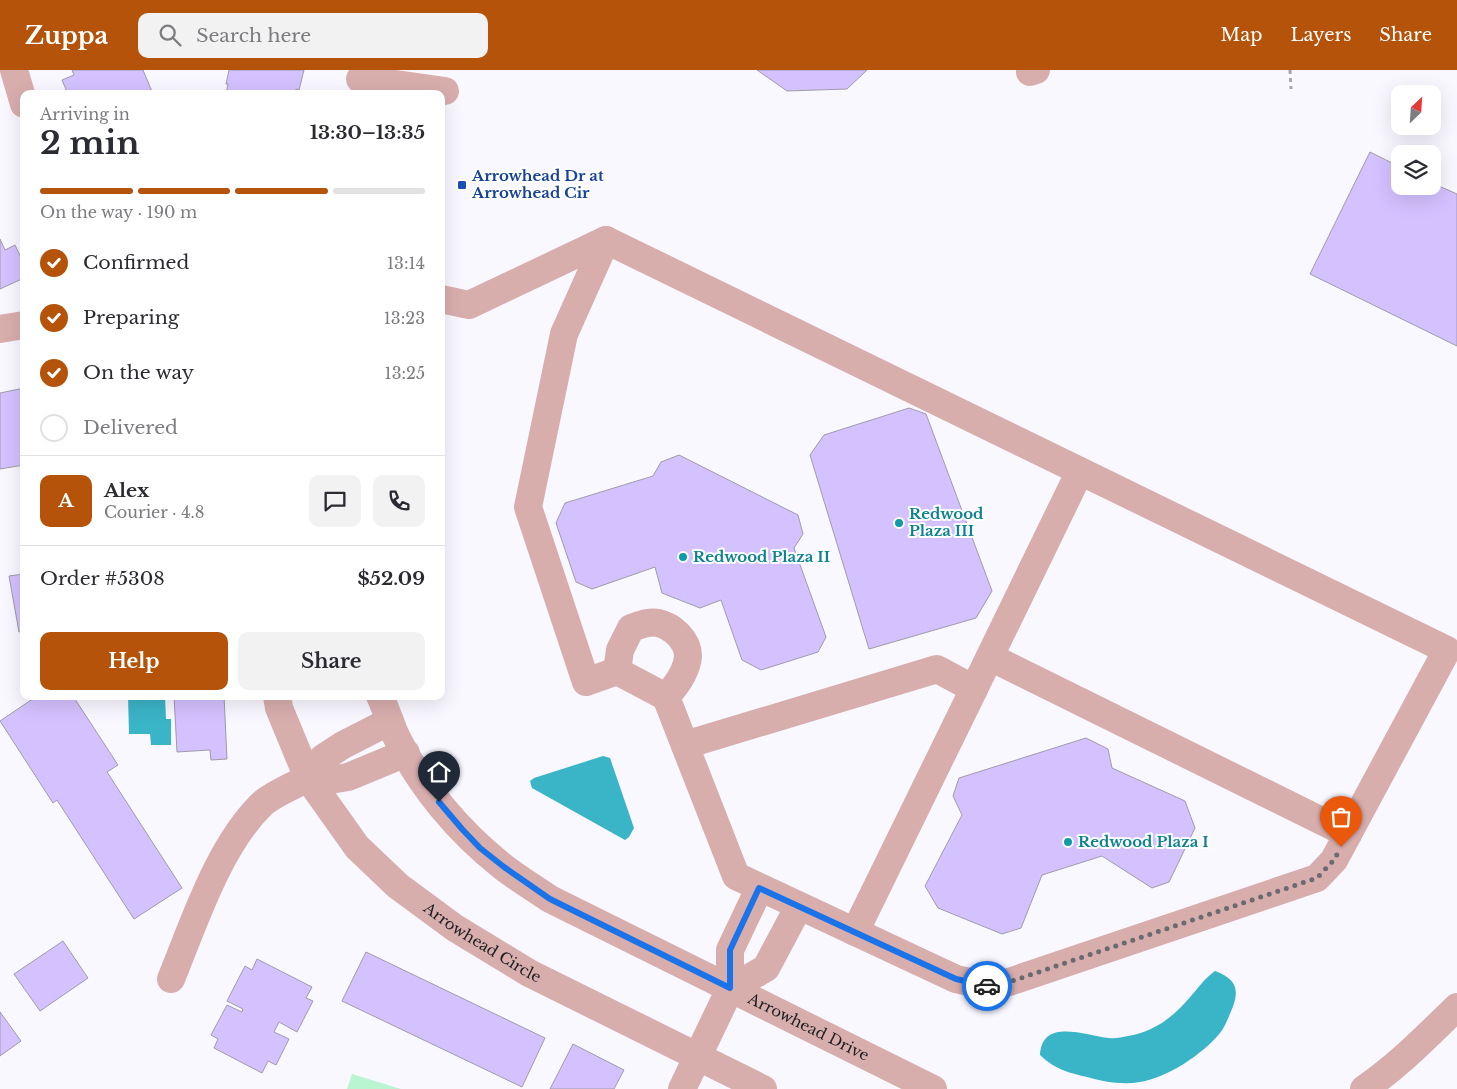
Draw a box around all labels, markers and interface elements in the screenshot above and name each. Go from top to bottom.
search box [138,13,488,58]
text: Zuppa [25,21,108,50]
icon: search [156,21,184,49]
text: Search here [196,24,311,47]
text: Map [1221,24,1262,46]
text: Layers [1290,24,1351,46]
text: Share [1379,24,1432,46]
north arrow [1391,85,1441,135]
map controls [1391,85,1441,195]
text: Arriving in [40,104,130,124]
text: 13:30–13:35 [310,121,425,144]
text: 2 min [40,123,140,163]
button: layers [1391,145,1441,195]
place label: Arrowhead Dr at Arrowhead Cir [471,166,604,202]
marker: Arrowhead Dr at Arrowhead Cir [456,179,468,191]
text: On the way · 190 m [40,202,197,222]
icon: check [40,249,68,277]
text: Confirmed [83,251,189,274]
text: 13:14 [387,253,425,273]
icon: check [40,304,68,332]
text: Preparing [83,306,179,329]
text: 13:23 [384,308,425,328]
icon: check [40,359,68,387]
text: On the way [83,361,194,384]
text: 13:25 [385,363,425,383]
text: Delivered [83,416,178,439]
button: chat [309,475,361,527]
button: phone [373,475,425,527]
text: Alex [104,479,149,502]
text: A [58,489,74,512]
text: Courier · 4.8 [104,502,205,522]
place label: Redwood Plaza III [909,504,984,540]
marker: Redwood Plaza III [893,517,905,529]
place label: Redwood Plaza II [693,547,830,566]
marker: Redwood Plaza II [677,551,689,563]
text: Order #5308 [40,567,165,590]
text: $52.09 [357,567,425,590]
button: Help [40,632,228,690]
button: Share [238,632,425,690]
pin [418,751,460,802]
icon: home [425,758,453,786]
pin [1320,796,1362,847]
icon: bag [1327,803,1355,831]
place label: Redwood Plaza I [1078,832,1209,851]
marker: Redwood Plaza I [1062,836,1074,848]
street label: Arrowhead Circle [419,898,544,986]
courier [962,961,1012,1011]
icon: car [973,972,1001,1000]
street label: Arrowhead Drive [744,988,872,1065]

